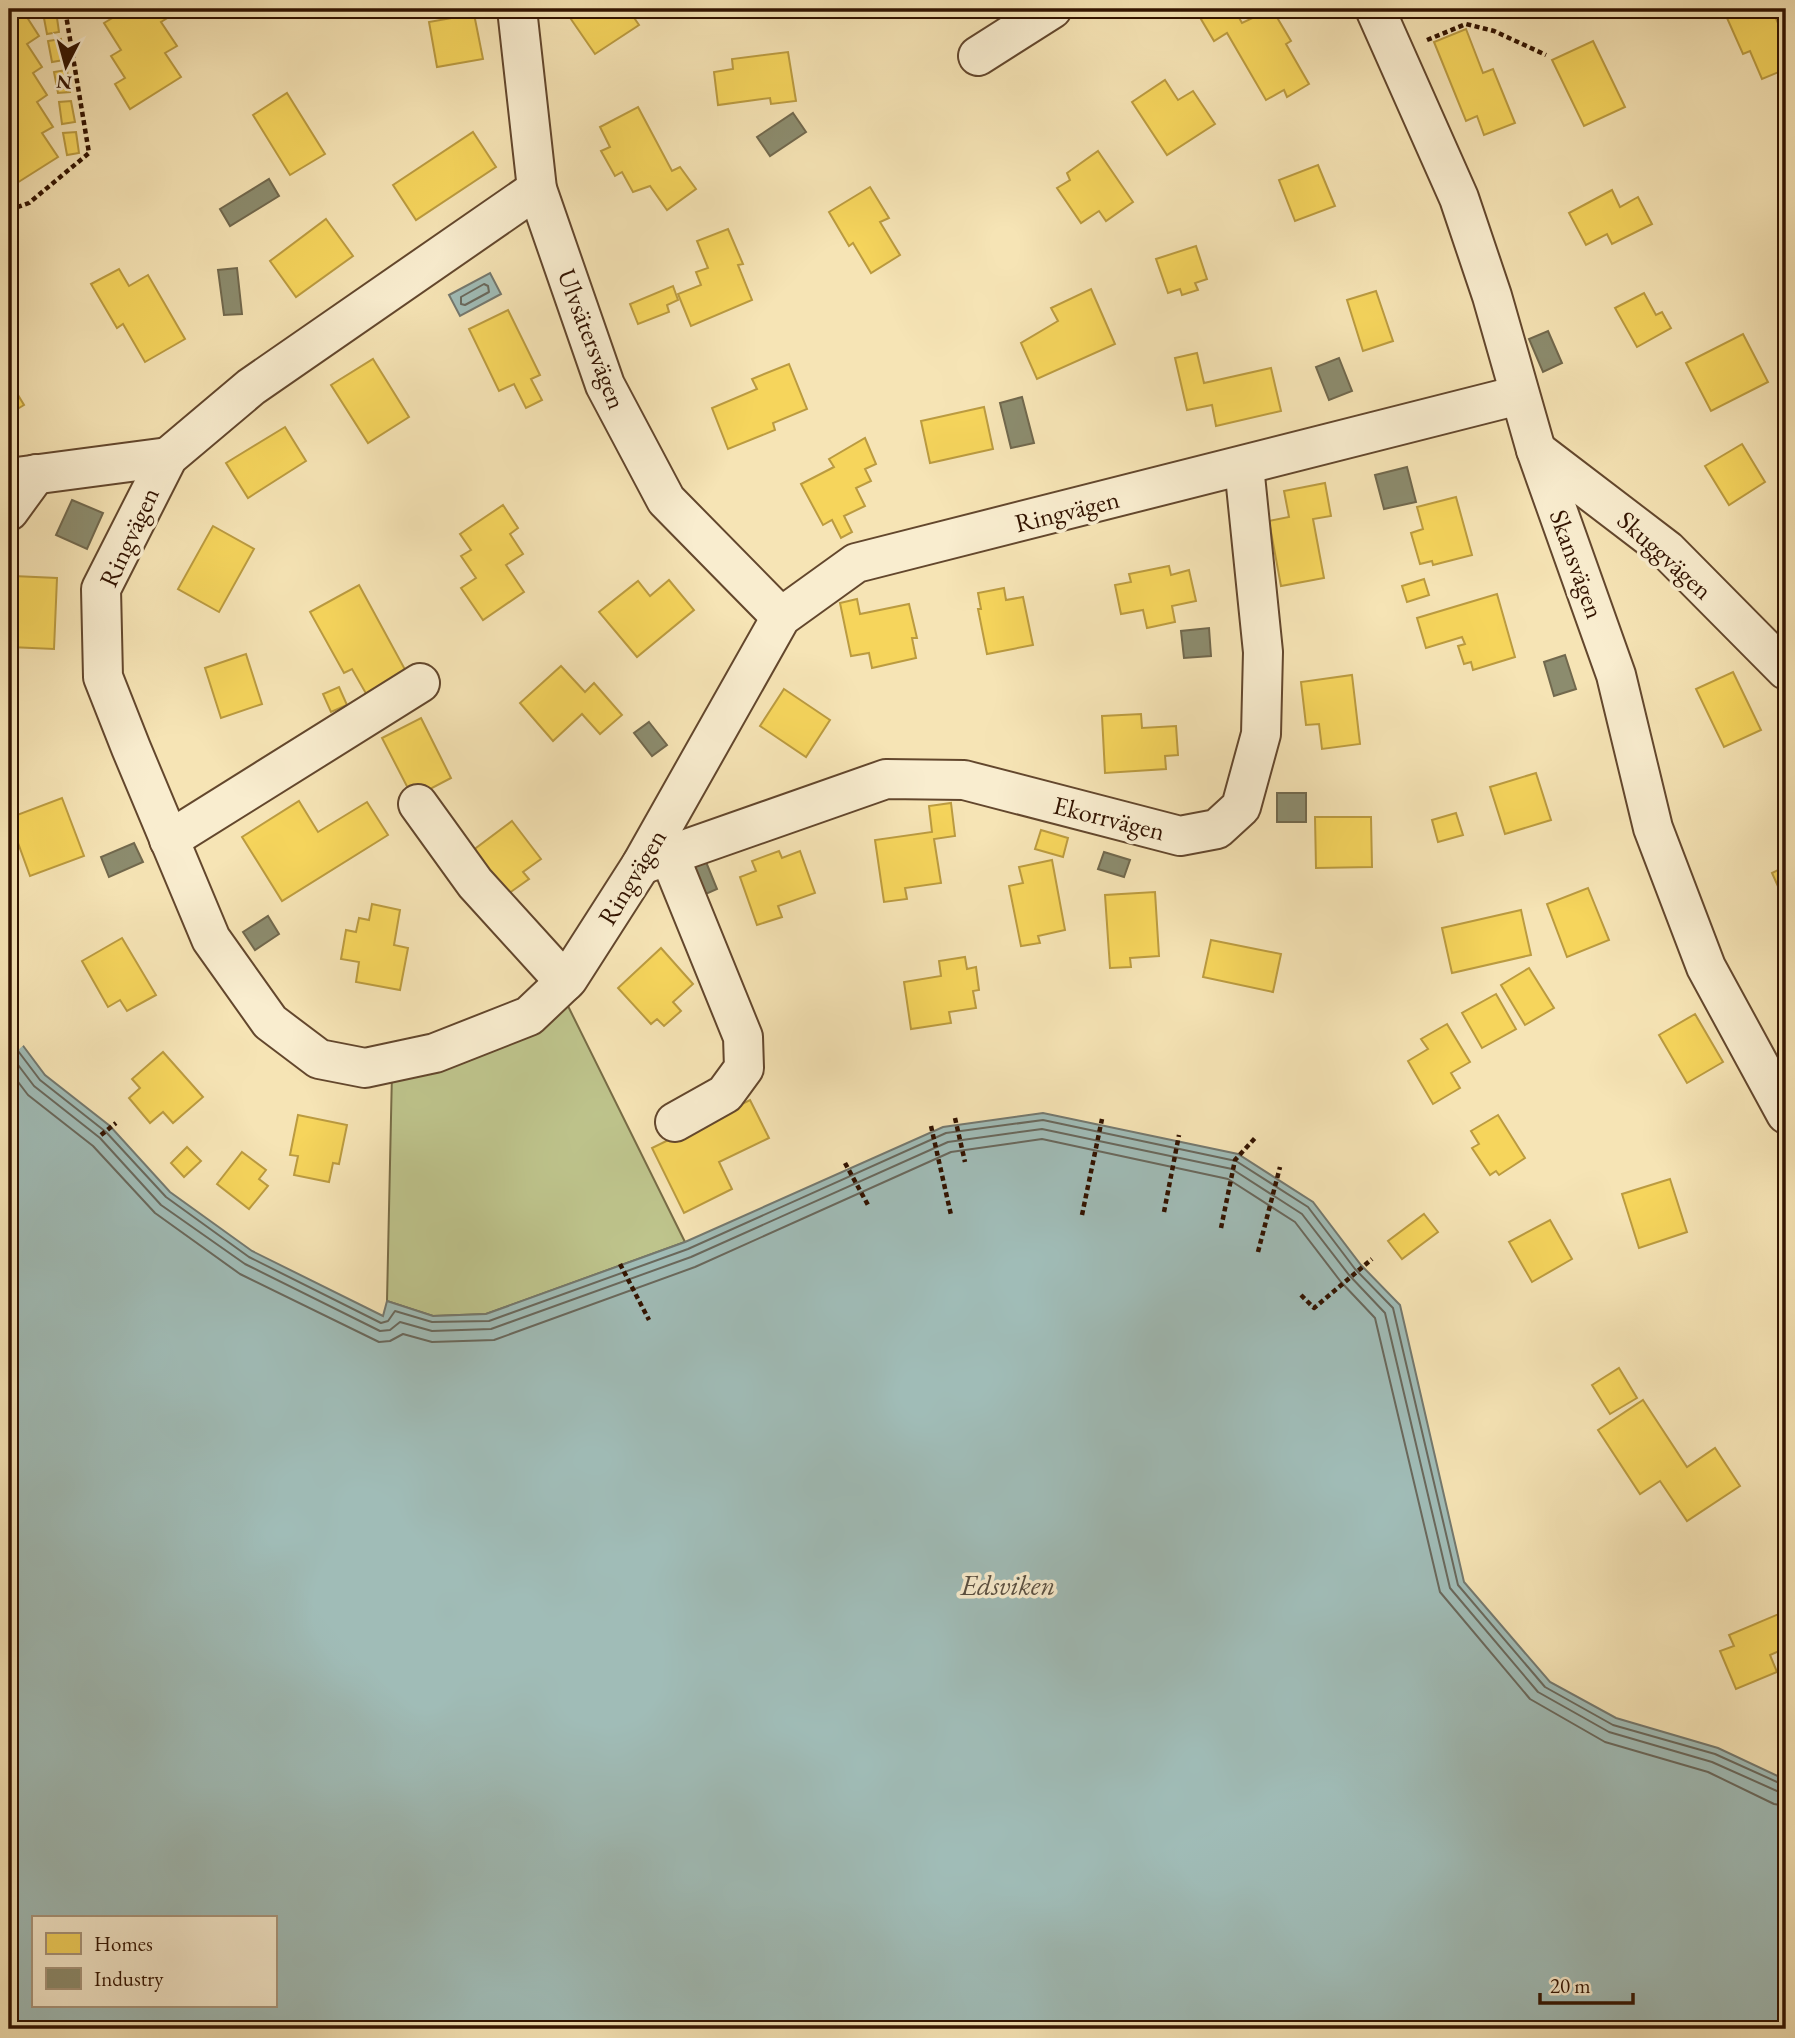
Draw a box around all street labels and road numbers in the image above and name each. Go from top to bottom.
street label: Ulvsätersvägen [550,264,634,414]
street label: Ringvägen [91,481,167,592]
street label: Ringvägen [1011,482,1123,540]
street label: Skuggvägen [1610,503,1720,607]
street label: Skansvägen [1542,505,1612,623]
street label: Ekorrvägen [1050,788,1169,848]
street label: Ringvägen [590,822,674,931]

